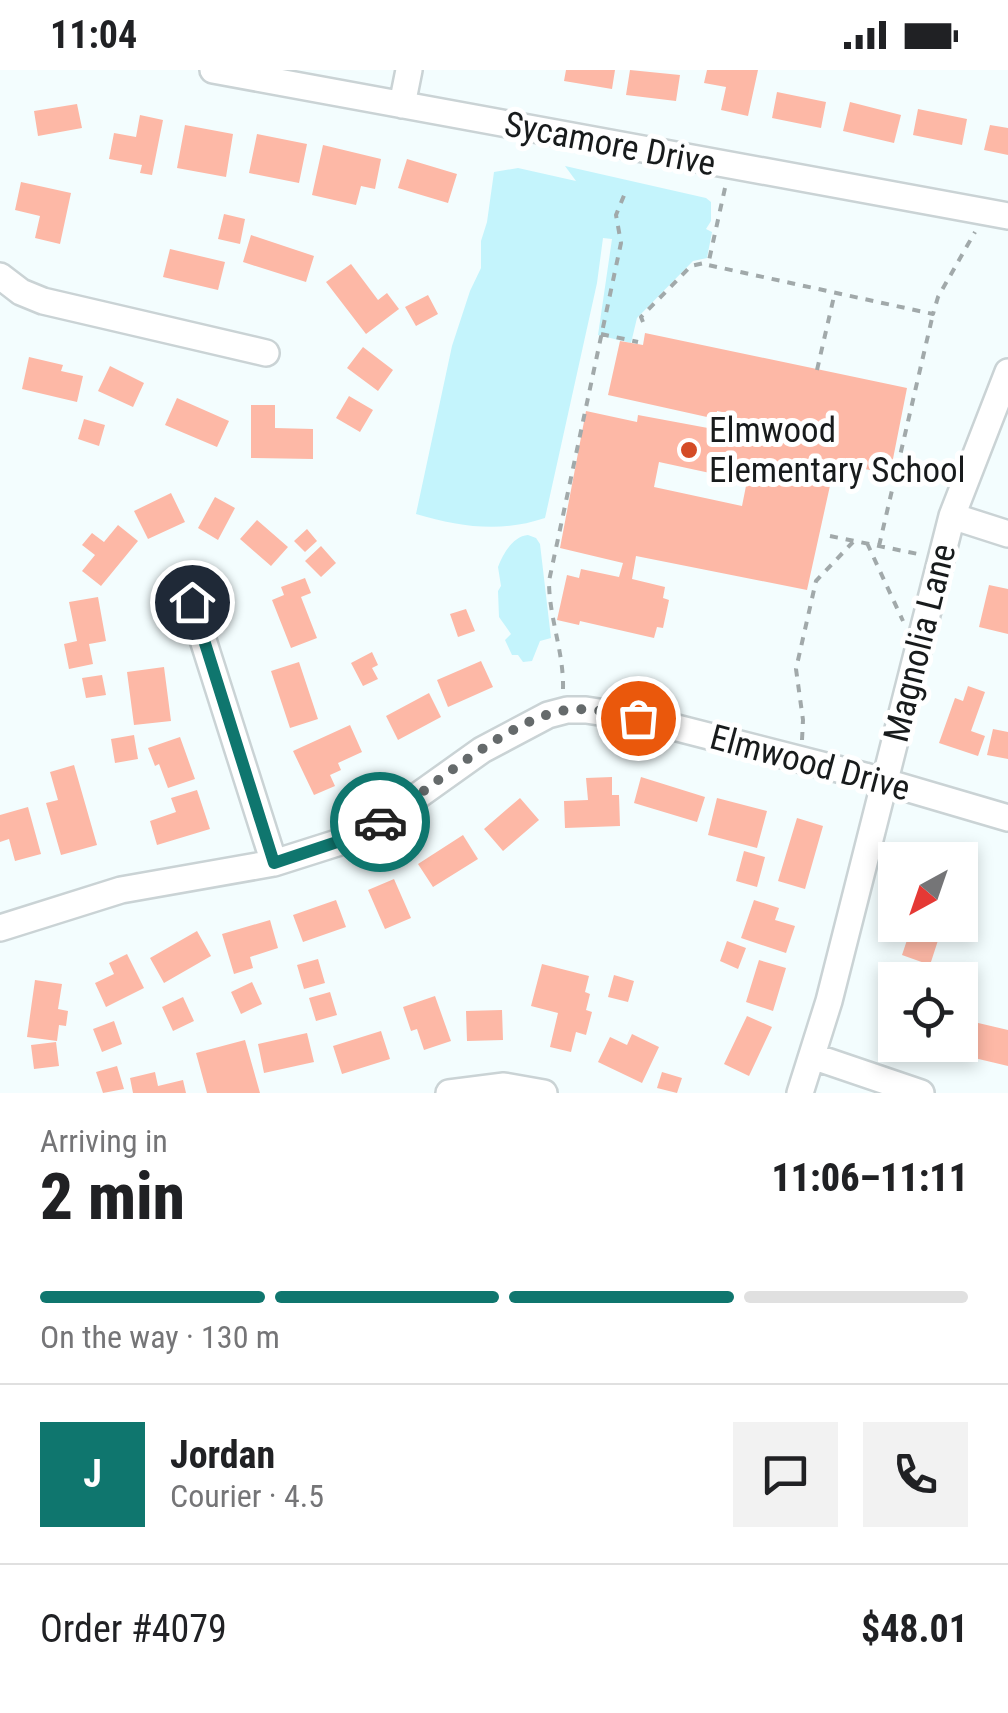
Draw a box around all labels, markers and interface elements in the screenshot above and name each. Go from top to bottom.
text: 11:04 [50,13,137,57]
street label: Sycamore Drive [501,103,719,185]
place label: Elmwood Elementary School [709,410,966,491]
marker: Elmwood Elementary School [678,439,700,461]
street label: Magnolia Lane [876,540,964,746]
pin [150,560,235,645]
icon: home [165,575,220,630]
pin [596,676,681,761]
icon: bag [611,691,666,746]
street label: Elmwood Drive [706,717,914,809]
courier [330,772,430,872]
icon: car [353,795,408,850]
north arrow [878,842,978,942]
map controls [878,842,978,1062]
button: locate [878,962,978,1062]
text: Arriving in [40,1122,168,1160]
text: 11:06–11:11 [771,1156,968,1200]
text: 2 min [40,1159,185,1235]
text: On the way · 130 m [40,1318,280,1356]
button: chat [733,1422,838,1527]
button: phone [863,1422,968,1527]
text: Jordan [170,1433,275,1477]
text: J [83,1452,102,1496]
text: Courier · 4.5 [170,1477,324,1515]
text: Order #4079 [40,1607,227,1651]
text: $48.01 [861,1607,968,1651]

